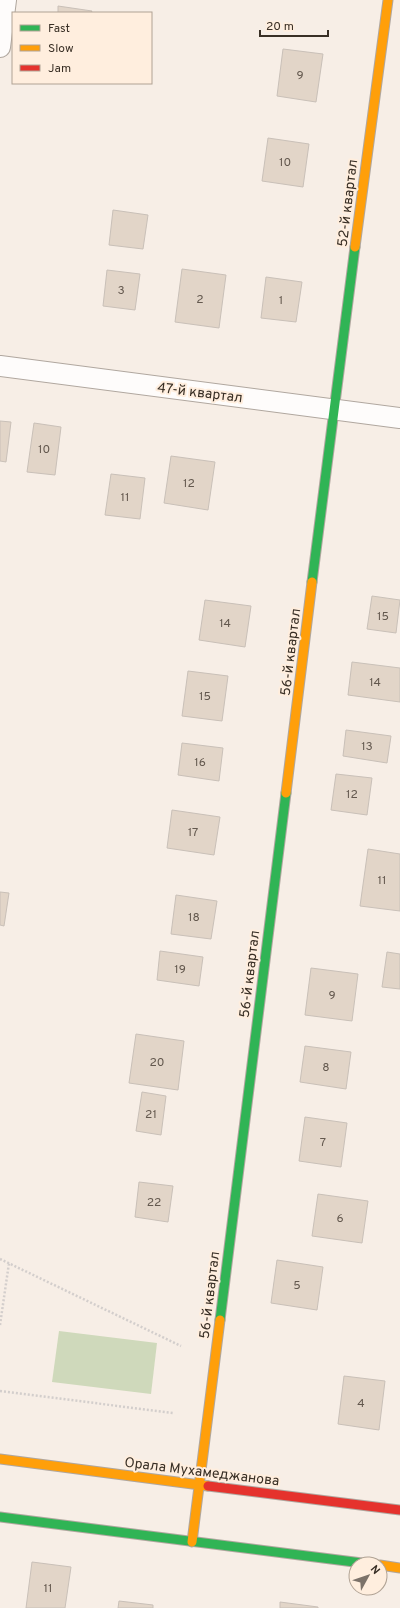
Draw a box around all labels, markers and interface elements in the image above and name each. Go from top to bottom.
legend [12,12,152,84]
scale bar [260,12,328,38]
text: 20 m [266,19,294,35]
text: Fast [48,21,70,37]
text: Slow [48,41,74,57]
text: Jam [48,61,71,77]
house number: 9 [296,68,304,84]
house number: 10 [279,155,291,171]
street label: 52-й квартал [335,158,362,248]
house number: 3 [117,283,125,299]
house number: 2 [196,292,204,308]
house number: 1 [279,293,283,309]
street label: 47-й квартал [156,380,244,407]
house number: 10 [38,442,50,458]
house number: 12 [183,476,195,492]
house number: 11 [121,490,129,506]
street label: 56-й квартал [278,607,305,697]
house number: 15 [377,609,389,625]
house number: 14 [219,616,231,632]
house number: 14 [369,675,381,691]
house number: 15 [199,689,211,705]
house number: 13 [361,739,373,755]
house number: 16 [194,755,206,771]
house number: 12 [346,787,358,803]
house number: 17 [188,825,198,841]
house number: 11 [378,873,386,889]
house number: 18 [188,910,200,926]
street label: 56-й квартал [237,929,264,1019]
house number: 19 [174,962,186,978]
house number: 9 [328,988,336,1004]
house number: 20 [149,1055,165,1071]
house number: 8 [322,1060,330,1076]
house number: 21 [145,1107,157,1123]
house number: 7 [320,1135,326,1151]
house number: 22 [147,1195,161,1211]
house number: 6 [336,1211,344,1227]
street label: 56-й квартал [197,1250,224,1340]
house number: 5 [293,1278,301,1294]
house number: 4 [357,1396,365,1412]
street label: Орала Мухамеджанова [123,1455,280,1490]
north arrow [348,1556,388,1596]
text: N [367,1563,383,1578]
house number: 11 [44,1581,52,1597]

